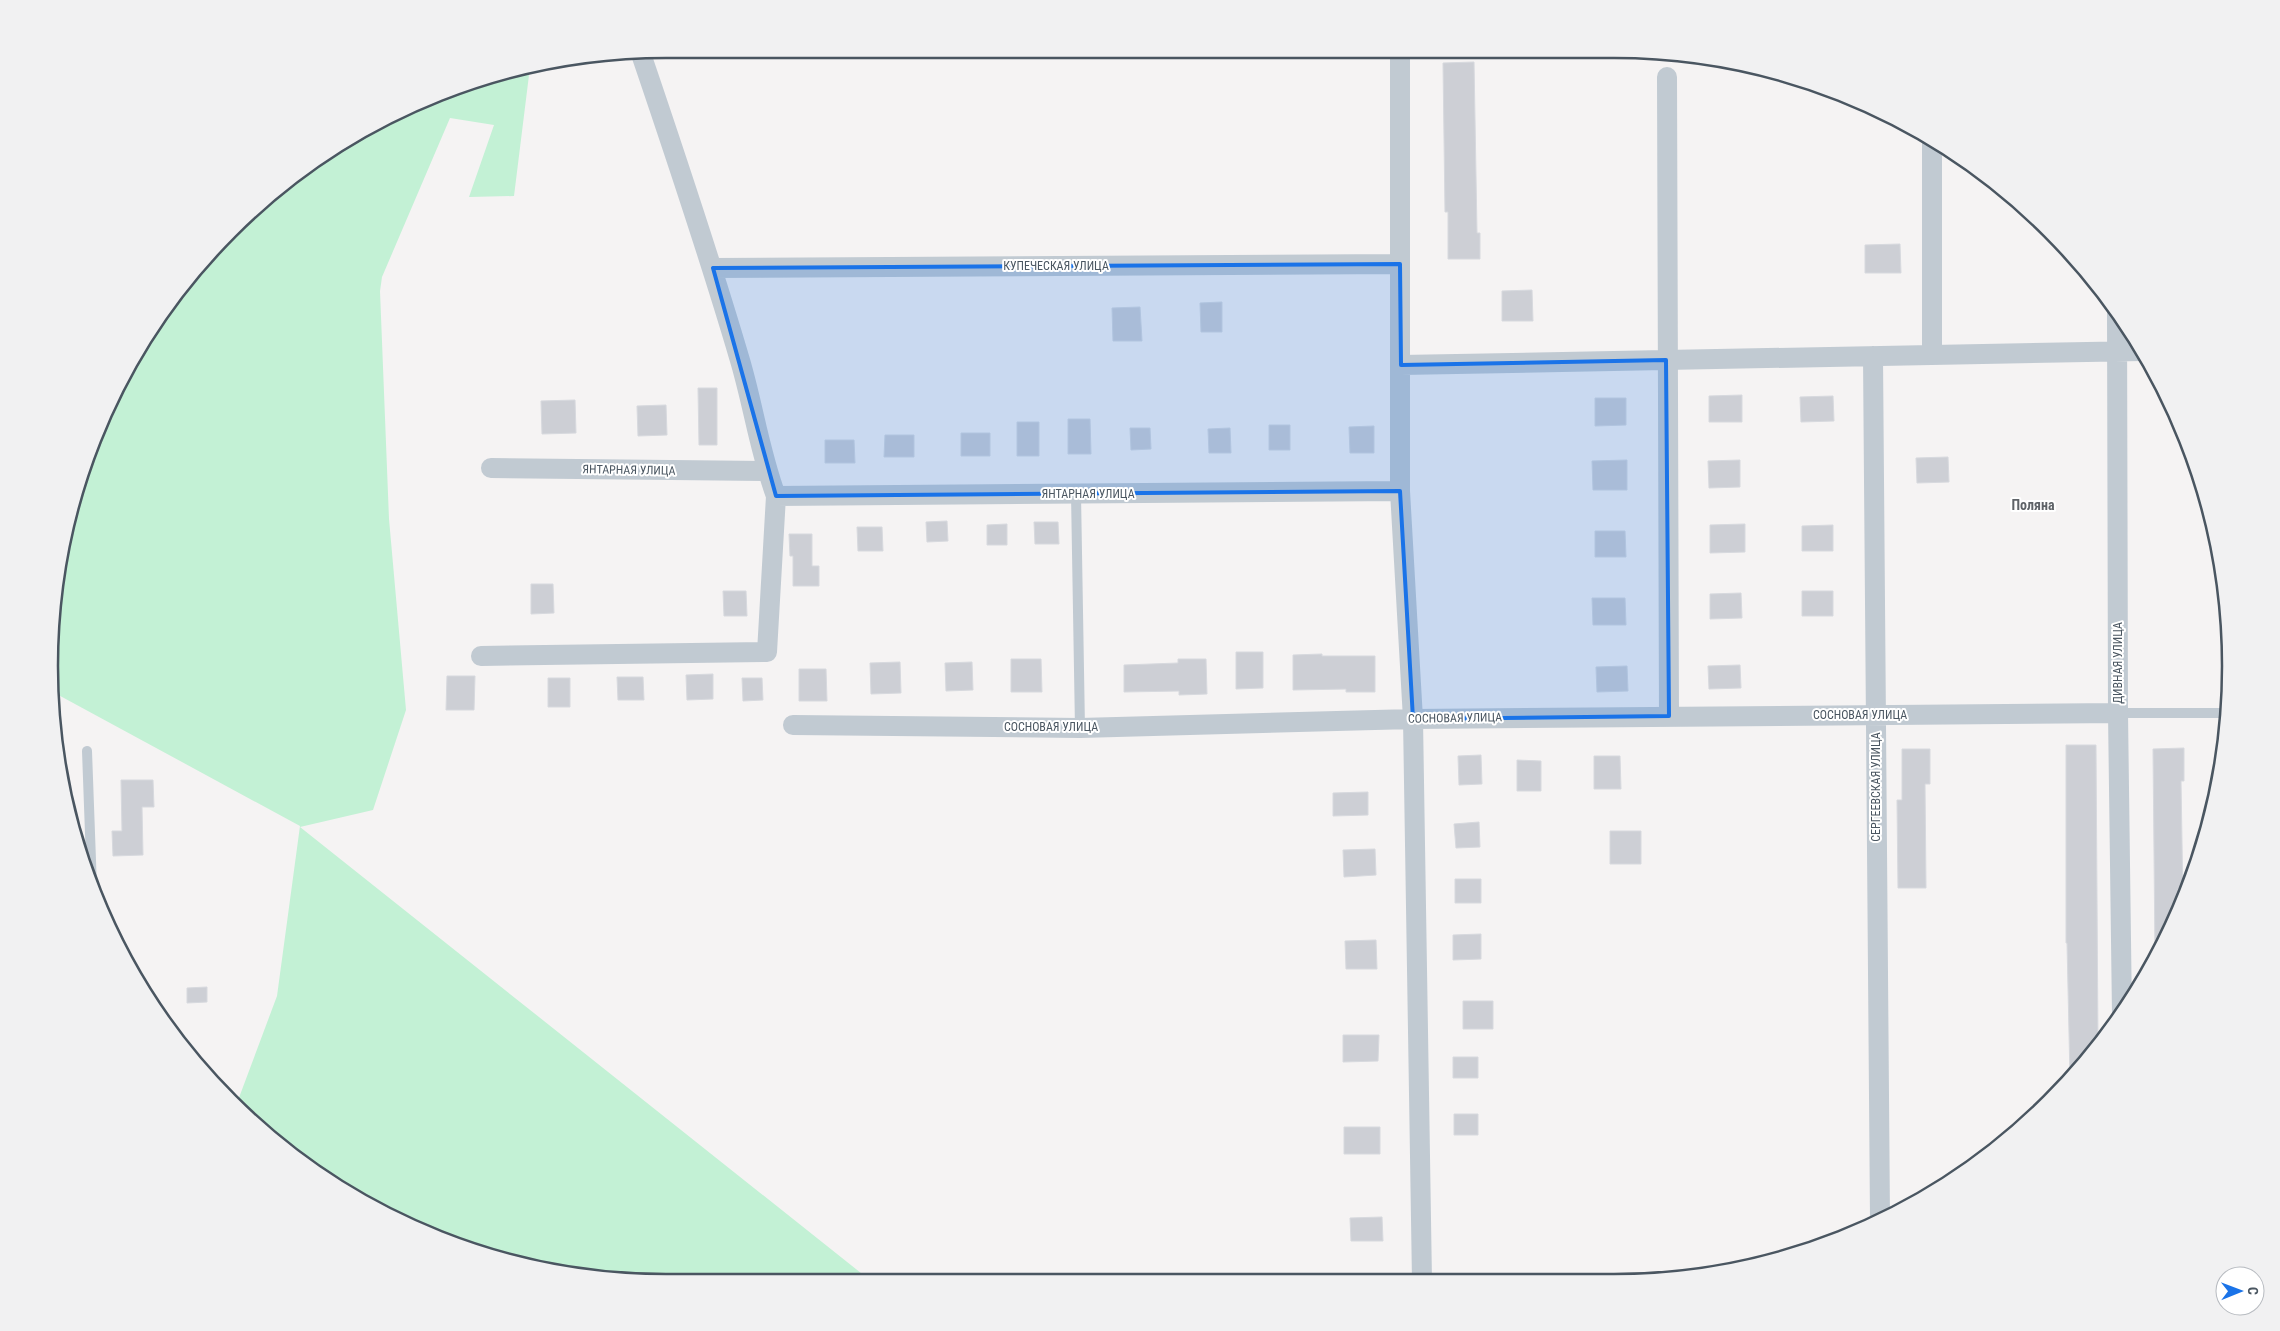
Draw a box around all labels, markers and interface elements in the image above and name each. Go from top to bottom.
street label: КУПЕЧЕСКАЯ УЛИЦА [1003,259,1109,273]
street label: ЯНТАРНАЯ УЛИЦА [582,462,676,478]
street label: ЯНТАРНАЯ УЛИЦА [1041,487,1135,501]
district label: Поляна [2012,497,2055,513]
street label: ДИВНАЯ УЛИЦА [2111,622,2125,704]
street label: СОСНОВАЯ УЛИЦА [1813,708,1907,722]
street label: СОСНОВАЯ УЛИЦА [1408,710,1502,726]
street label: СОСНОВАЯ УЛИЦА [1004,720,1098,734]
street label: СЕРГЕЕВСКАЯ УЛИЦА [1869,732,1883,842]
north arrow [2215,1266,2265,1316]
text: С [2245,1287,2261,1295]

